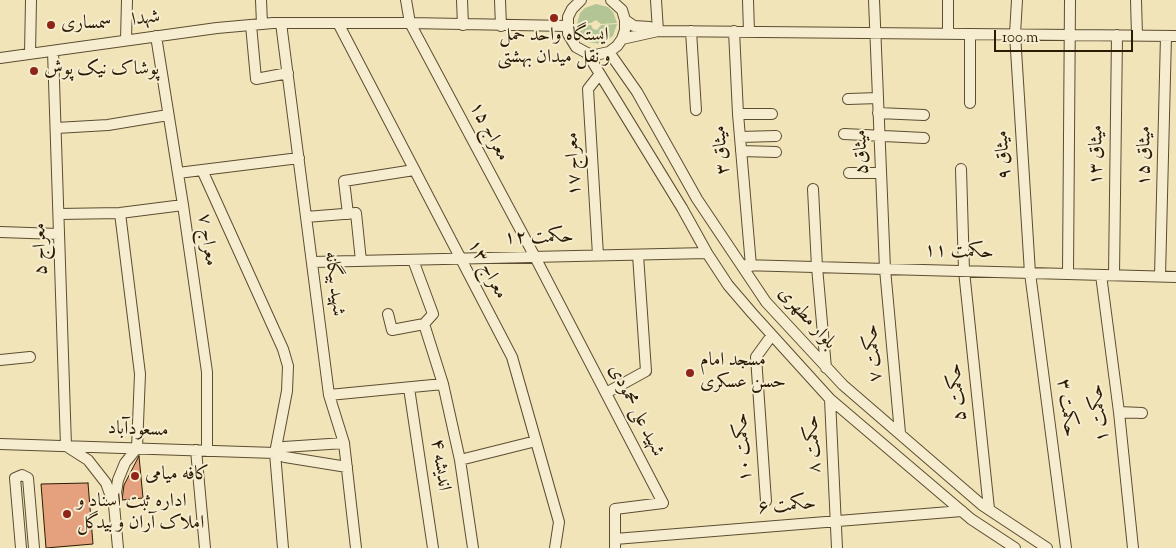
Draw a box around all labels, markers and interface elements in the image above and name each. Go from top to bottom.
street label: شهدا [130,7,162,33]
marker: ایستگاه واحد حمل و نقل میدان بهشتی [548,12,560,24]
place label: سمساری [61,14,112,36]
marker: سمساری [45,19,57,31]
scale bar [996,20,1135,52]
place label: ایستگاه واحد حمل و نقل میدان بهشتی [497,26,611,70]
text: 100 m [1002,28,1038,49]
place label: پوشاک نیک پوش [44,60,159,82]
marker: پوشاک نیک پوش [28,65,40,77]
street label: معراج ۱۵ [463,98,513,166]
street label: میثاق ۳ [709,124,737,176]
street label: میثاق ۱۳ [1086,125,1110,185]
street label: میثاق ۱۵ [1134,126,1158,186]
street label: میثاق۵ [850,129,876,175]
street label: میثاق ۹ [992,130,1018,180]
street label: معراج ۱۷ [562,132,588,196]
street label: معراج ۷ [191,212,221,268]
street label: معراج ۵ [30,222,54,276]
street label: حکمت ۱۲ [504,227,574,251]
street label: معراج ۱۳ [461,236,511,304]
street label: حکمت ۱۱ [924,240,994,266]
street label: شهید بیگانه [318,250,348,318]
street label: بلوار مطهری [772,283,840,355]
street label: حکمت ۷ [861,323,889,383]
place label: مسجد امام حسن عسکری [700,351,786,395]
street label: شهید علی محمودی [602,361,668,461]
street label: حکمت ۵ [945,362,973,422]
marker: مسجد امام حسن عسکری [684,367,696,379]
street label: حکمت ۳ [1050,378,1080,438]
street label: حکمت ۱ [1086,383,1116,443]
street label: حکمت ۱۰ [731,412,759,482]
street label: حکمت ۸ [802,414,828,474]
street label: مسعودآباد [107,419,169,443]
street label: اندیشه ۴ [424,437,454,493]
place label: کافه میامی [145,465,209,487]
marker: کافه میامی [129,470,141,482]
place label: اداره ثبت اسناد و املاک آران و بیدگل [77,492,204,536]
street label: حکمت ۶ [757,493,817,521]
marker: اداره ثبت اسناد و املاک آران و بیدگل [61,508,73,520]

